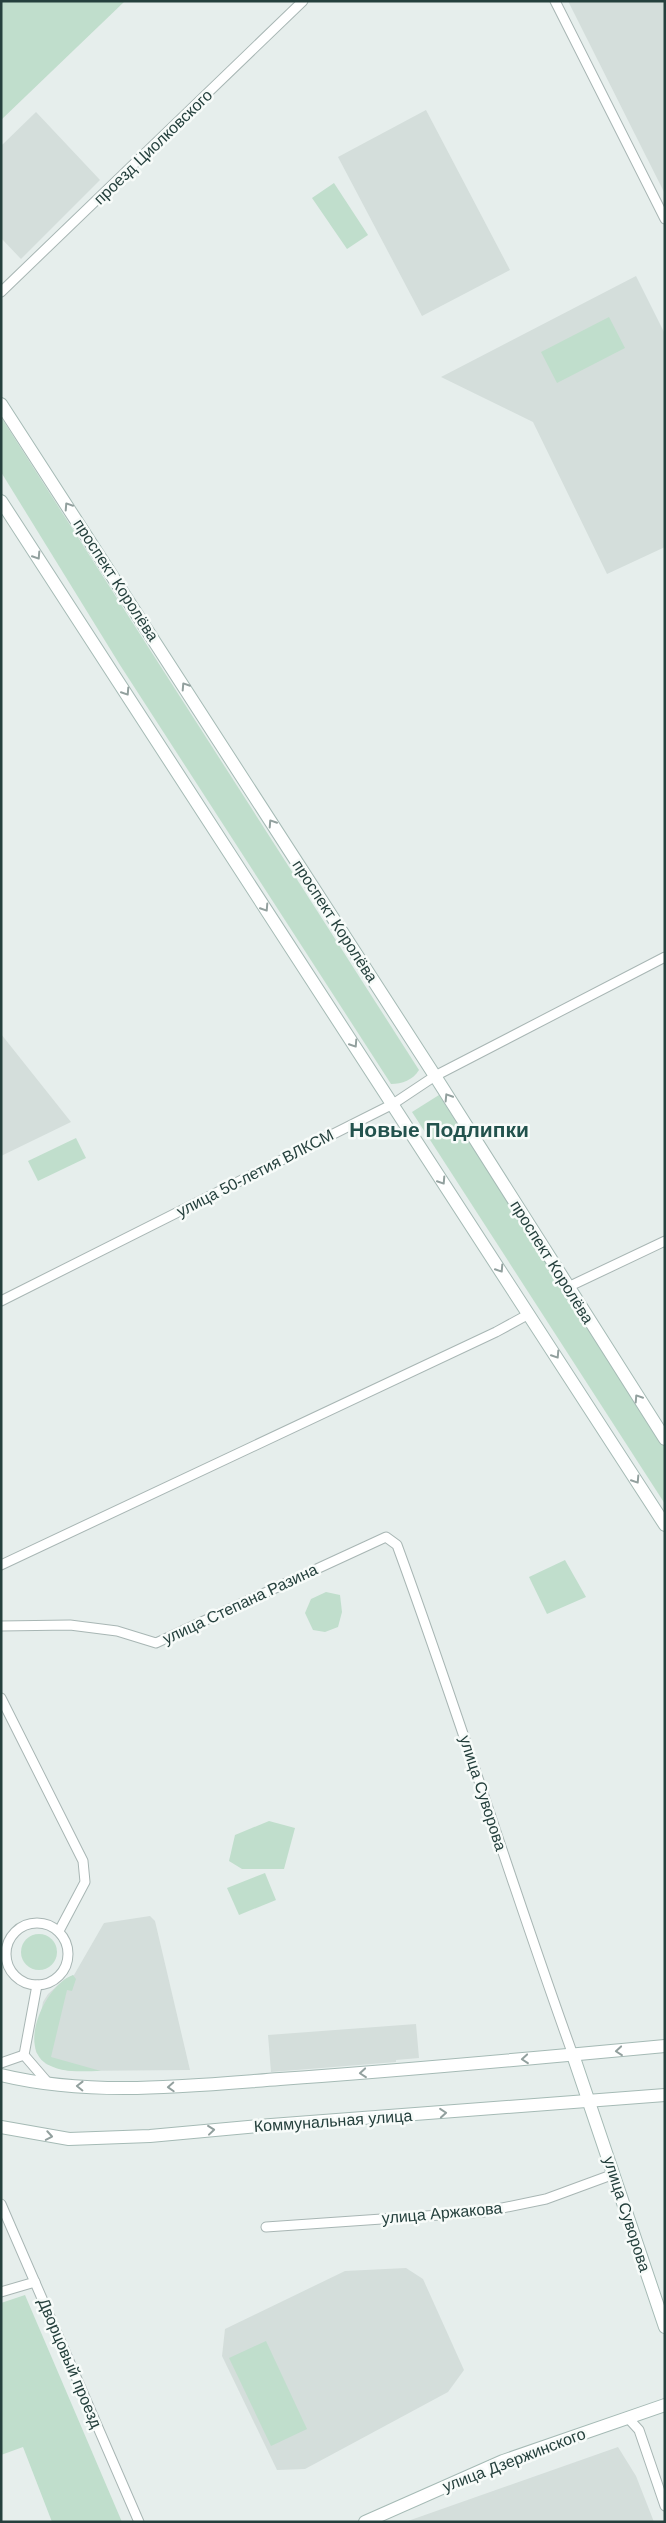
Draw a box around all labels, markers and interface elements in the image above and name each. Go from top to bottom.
street label: проезд Циолковского [91,86,216,208]
one-way arrow [65,502,74,511]
street label: проспект Королёва [70,516,162,644]
one-way arrow [31,551,40,560]
one-way arrow [181,683,191,692]
one-way arrow [120,687,129,696]
one-way arrow [269,820,278,829]
street label: проспект Королёва [289,857,381,985]
one-way arrow [259,903,269,912]
one-way arrow [348,1039,357,1048]
one-way arrow [445,1093,454,1103]
district label: Новые Подлипки [349,1118,529,1141]
street label: улица 50-летия ВЛКСМ [174,1126,336,1220]
one-way arrow [436,1176,445,1185]
street label: проспект Королёва [507,1197,597,1327]
one-way arrow [494,1264,503,1273]
one-way arrow [549,1349,559,1358]
one-way arrow [635,1395,645,1404]
one-way arrow [630,1474,639,1483]
street label: улица Степана Разина [160,1561,320,1647]
street label: улица Суворова [456,1733,510,1853]
one-way arrow [615,2045,623,2056]
one-way arrow [520,2053,528,2064]
one-way arrow [358,2068,366,2079]
one-way arrow [76,2081,84,2092]
one-way arrow [167,2081,175,2092]
street label: Коммунальная улица [253,2107,413,2135]
one-way arrow [439,2107,447,2118]
one-way arrow [207,2125,215,2136]
one-way arrow [45,2130,54,2140]
street label: улица Суворова [600,2154,654,2274]
street label: улица Аржакова [381,2199,503,2227]
street label: Дворцовый проезд [35,2295,105,2431]
street label: улица Дзержинского [440,2425,588,2495]

